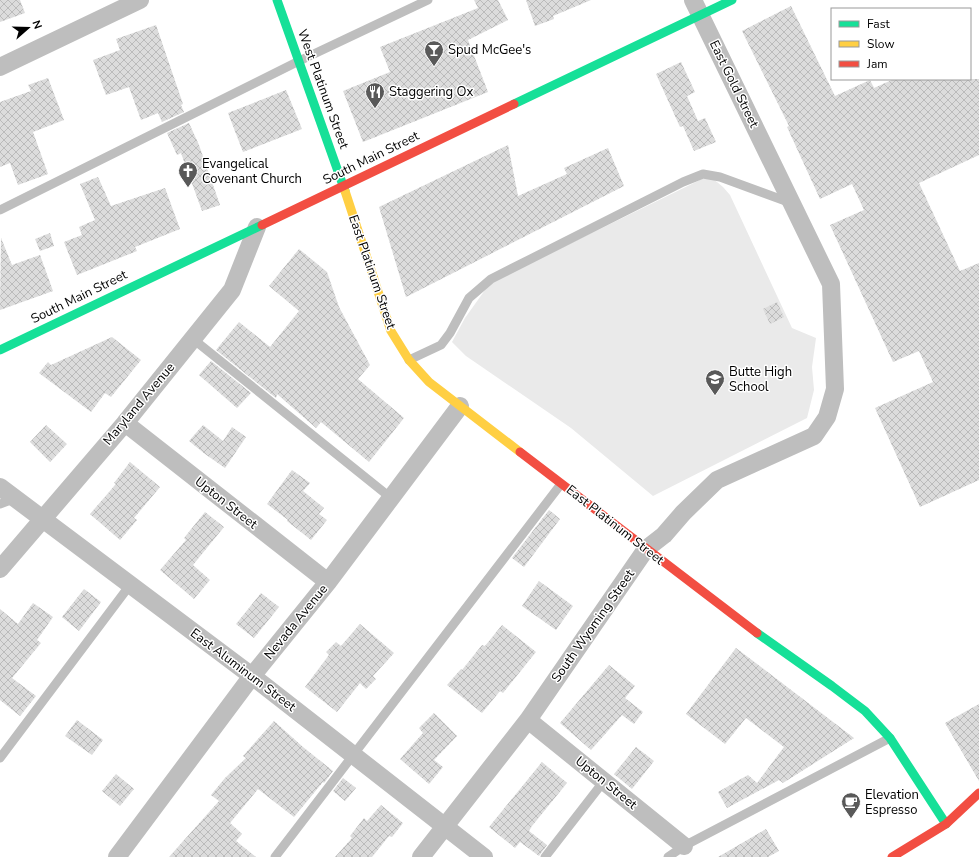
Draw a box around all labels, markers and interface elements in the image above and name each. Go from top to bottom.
north arrow [8,8,48,48]
legend [831,8,971,80]
text: Fast [867,16,890,32]
text: N [28,18,45,31]
street label: West Platinum Street [293,27,353,152]
text: Slow [867,36,895,52]
street label: East Gold Street [705,37,763,131]
bar icon: Spud McGee's [423,39,445,67]
place label: Spud McGee's [448,41,531,59]
text: Jam [866,56,888,72]
restaurant icon: Staggering Ox [364,81,386,109]
place label: Staggering Ox [389,83,474,101]
street label: South Main Street [320,127,423,189]
place label: Evangelical Covenant Church [202,155,302,188]
church icon: Evangelical Covenant Church [177,160,199,188]
street label: East Platinum Street [344,213,400,332]
street label: South Main Street [28,266,131,328]
street label: Maryland Avenue [99,359,179,449]
place label: Butte High School [729,363,792,396]
school or university icon: Butte High School [704,368,726,396]
street label: Upton Street [191,473,261,533]
street label: East Platinum Street [562,481,668,569]
street label: South Wyoming Street [547,566,639,686]
street label: Nevada Avenue [260,581,332,663]
street label: East Aluminum Street [187,624,300,716]
street label: Upton Street [571,752,641,814]
place label: Elevation Espresso [865,786,919,819]
cafe icon: Elevation Espresso [840,791,862,819]

